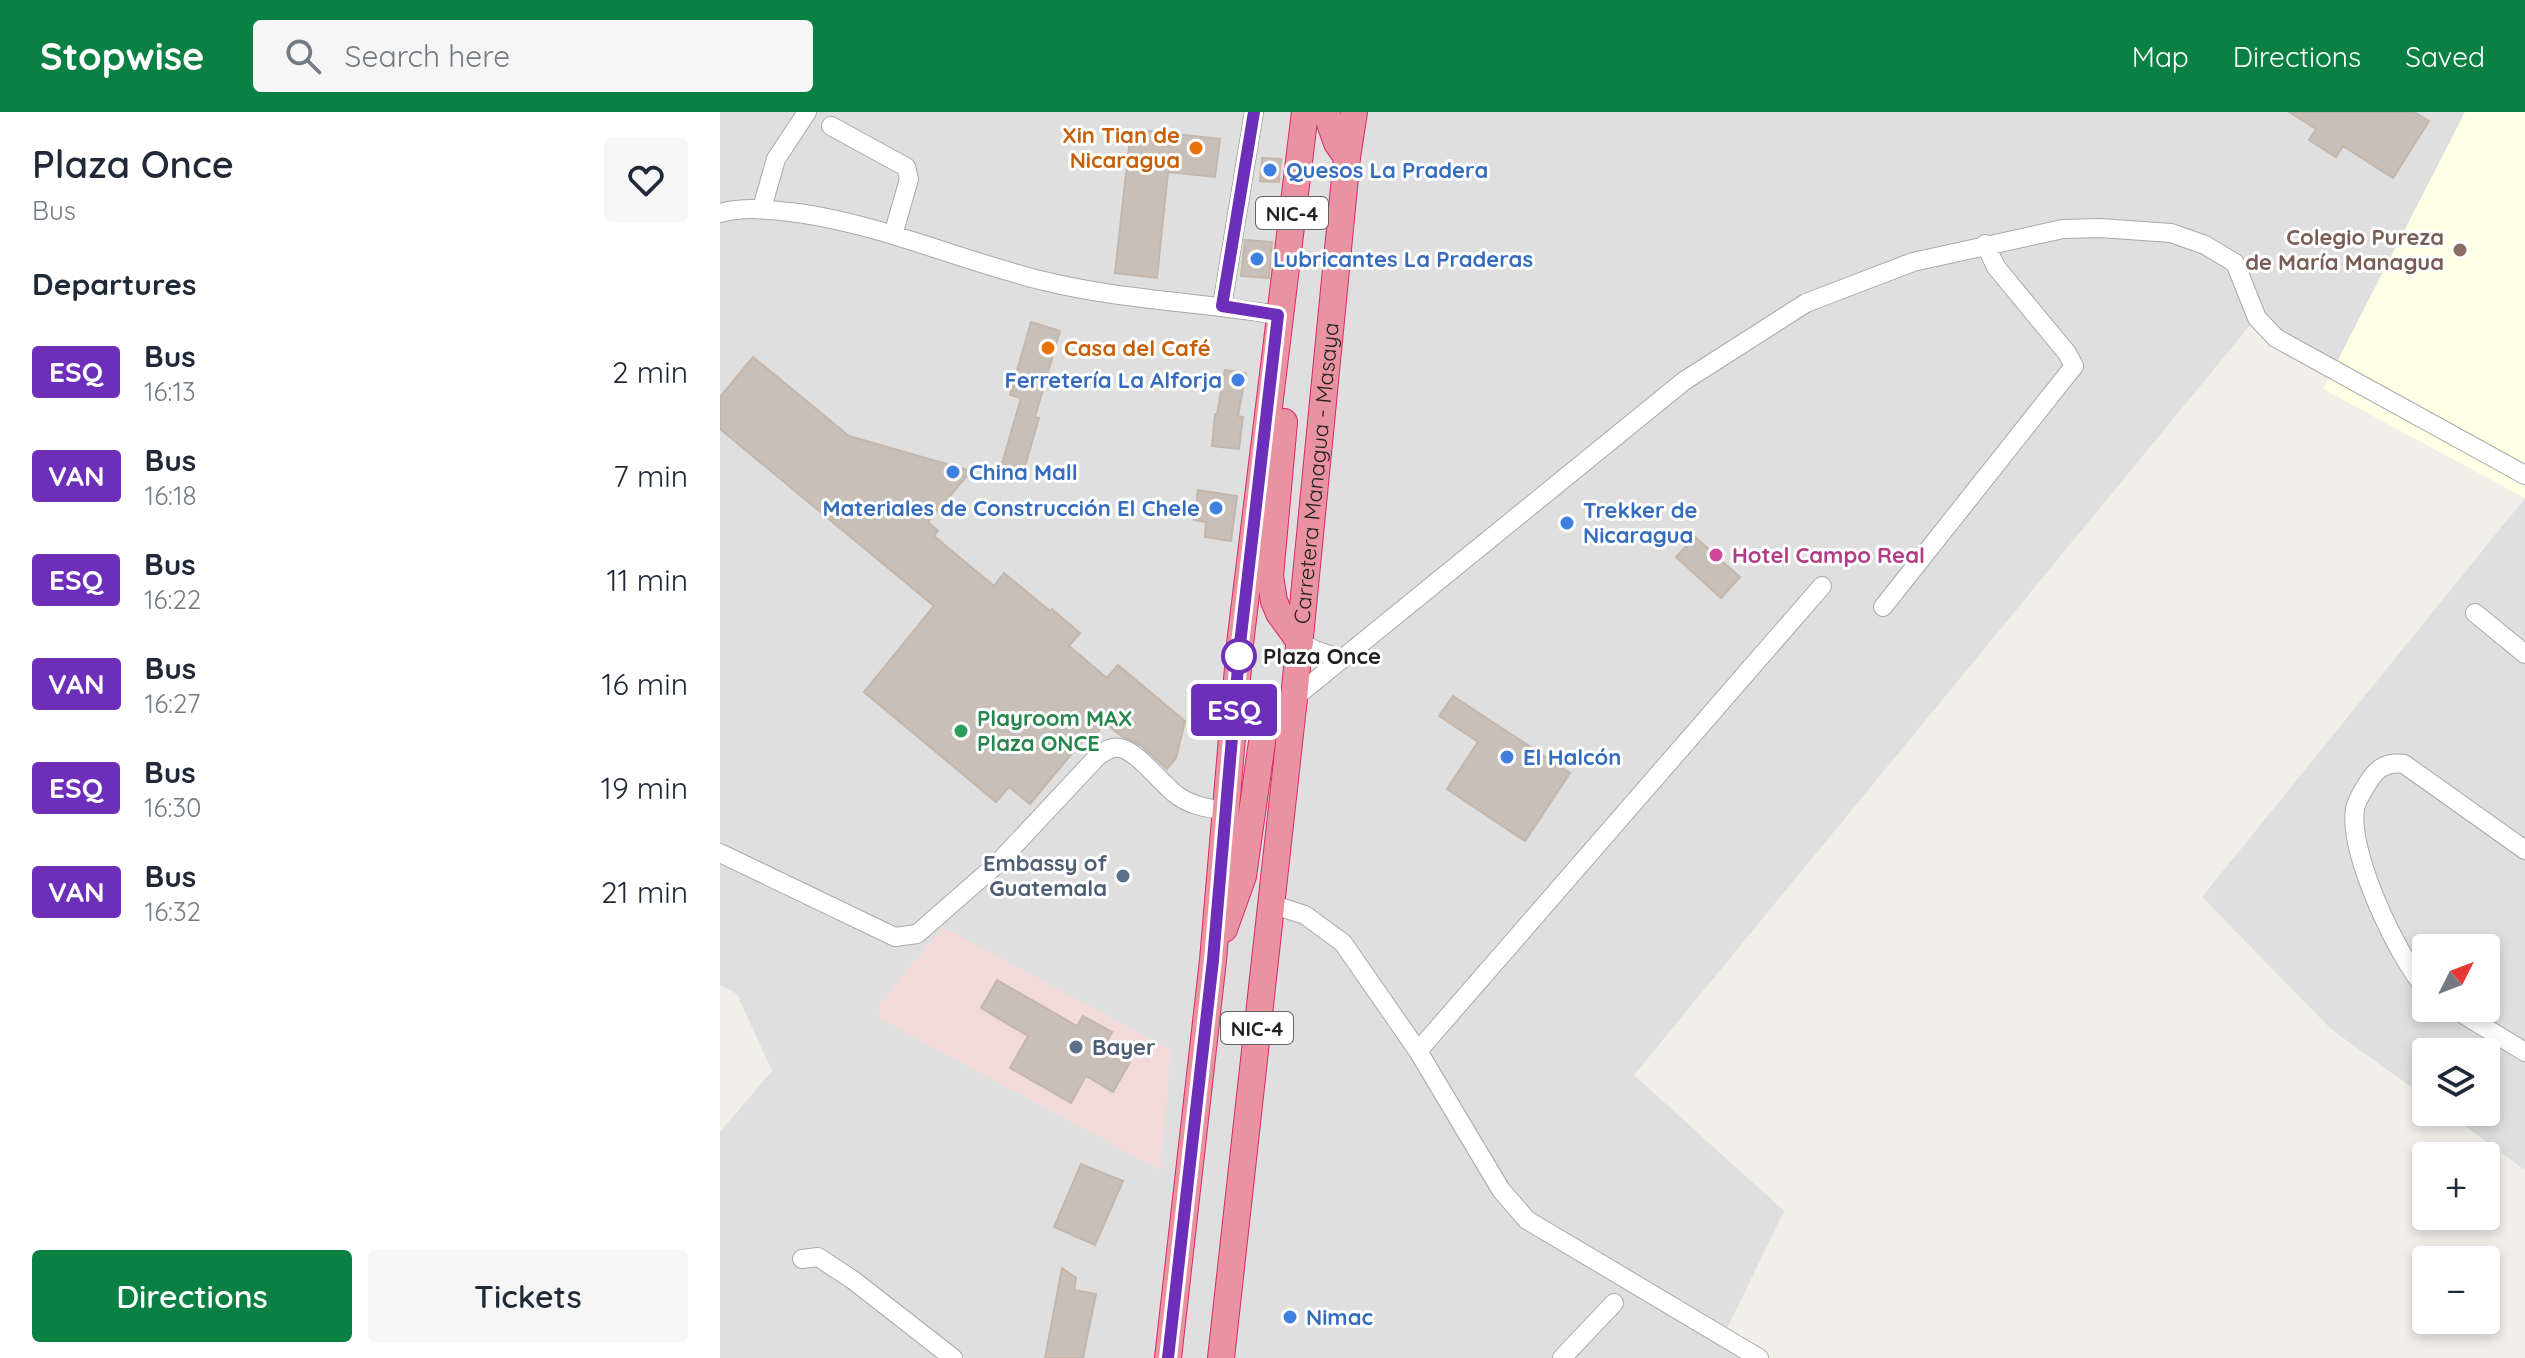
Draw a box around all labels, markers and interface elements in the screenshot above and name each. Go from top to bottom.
search box [253,20,813,92]
text: Stopwise [40,32,205,80]
icon: search [281,34,325,78]
text: Search here [345,37,510,75]
text: Map [2132,39,2189,74]
text: Directions [2233,39,2361,74]
text: Saved [2405,39,2485,74]
place label: Xin Tian de Nicaragua [1062,121,1180,174]
button: heart [604,138,688,222]
marker: Xin Tian de Nicaragua [1187,139,1205,157]
text: Plaza Once [32,140,234,188]
place label: Quesos La Pradera [1286,156,1488,184]
marker: Quesos La Pradera [1261,161,1279,179]
text: Bus [32,194,76,227]
road number: NIC-4 [1256,197,1328,229]
place label: Colegio Pureza de María Managua [2245,223,2444,276]
marker: Colegio Pureza de María Managua [2451,241,2469,259]
place label: Lubricantes La Praderas [1273,245,1533,273]
marker: Lubricantes La Praderas [1248,250,1266,268]
text: Departures [32,265,197,303]
street label: Carretera Managua - Masaya [1287,321,1345,625]
place label: Casa del Café [1064,334,1211,362]
text: Bus [144,337,196,375]
marker: Casa del Café [1039,339,1057,357]
text: 2 min [612,353,688,391]
text: ESQ [49,354,103,389]
place label: Ferretería La Alforja [1005,366,1222,394]
marker: Ferretería La Alforja [1229,371,1247,389]
text: 16:13 [144,375,196,408]
text: Bus [145,441,196,479]
text: 7 min [613,457,688,495]
text: VAN [48,458,105,493]
place label: China Mall [969,458,1078,486]
marker: China Mall [944,463,962,481]
text: 16:18 [145,479,197,512]
place label: Materiales de Construcción El Chele [823,494,1200,522]
place label: Trekker de Nicaragua [1583,496,1697,549]
marker: Materiales de Construcción El Chele [1207,499,1225,517]
marker: Trekker de Nicaragua [1558,514,1576,532]
place label: Hotel Campo Real [1732,541,1925,569]
text: Bus [144,545,196,583]
marker: Hotel Campo Real [1707,546,1725,564]
text: 11 min [606,561,688,599]
text: ESQ [49,562,103,597]
text: 16:22 [144,583,201,616]
marker: Plaza Once [1222,639,1256,673]
place label: Plaza Once [1263,642,1381,670]
text: Bus [145,649,196,687]
text: 16 min [601,665,688,703]
text: VAN [48,666,105,701]
line badge: ESQ [1188,684,1280,736]
text: 16:27 [145,687,200,720]
text: ESQ [1207,692,1261,727]
place label: Playroom MAX Plaza ONCE [977,704,1132,757]
marker: Playroom MAX Plaza ONCE [952,722,970,740]
place label: El Halcón [1523,743,1621,771]
marker: El Halcón [1498,748,1516,766]
text: Bus [144,753,196,791]
text: 19 min [601,769,688,807]
text: ESQ [49,770,103,805]
text: 16:30 [144,791,202,824]
place label: Embassy of Guatemala [983,849,1107,902]
text: Bus [145,857,196,895]
marker: Embassy of Guatemala [1114,867,1132,885]
text: 21 min [601,873,688,911]
text: VAN [48,874,105,909]
text: 16:32 [145,895,201,928]
north arrow [2412,934,2500,1022]
map controls [2412,934,2500,1334]
road number: NIC-4 [1221,1012,1293,1044]
place label: Bayer [1092,1033,1156,1061]
marker: Bayer [1067,1038,1085,1056]
button: layers [2412,1038,2500,1126]
button: + [2412,1142,2500,1230]
button: − [2412,1246,2500,1334]
button: Directions [32,1250,352,1342]
button: Tickets [368,1250,688,1342]
place label: Nimac [1306,1303,1373,1331]
marker: Nimac [1281,1308,1299,1326]

